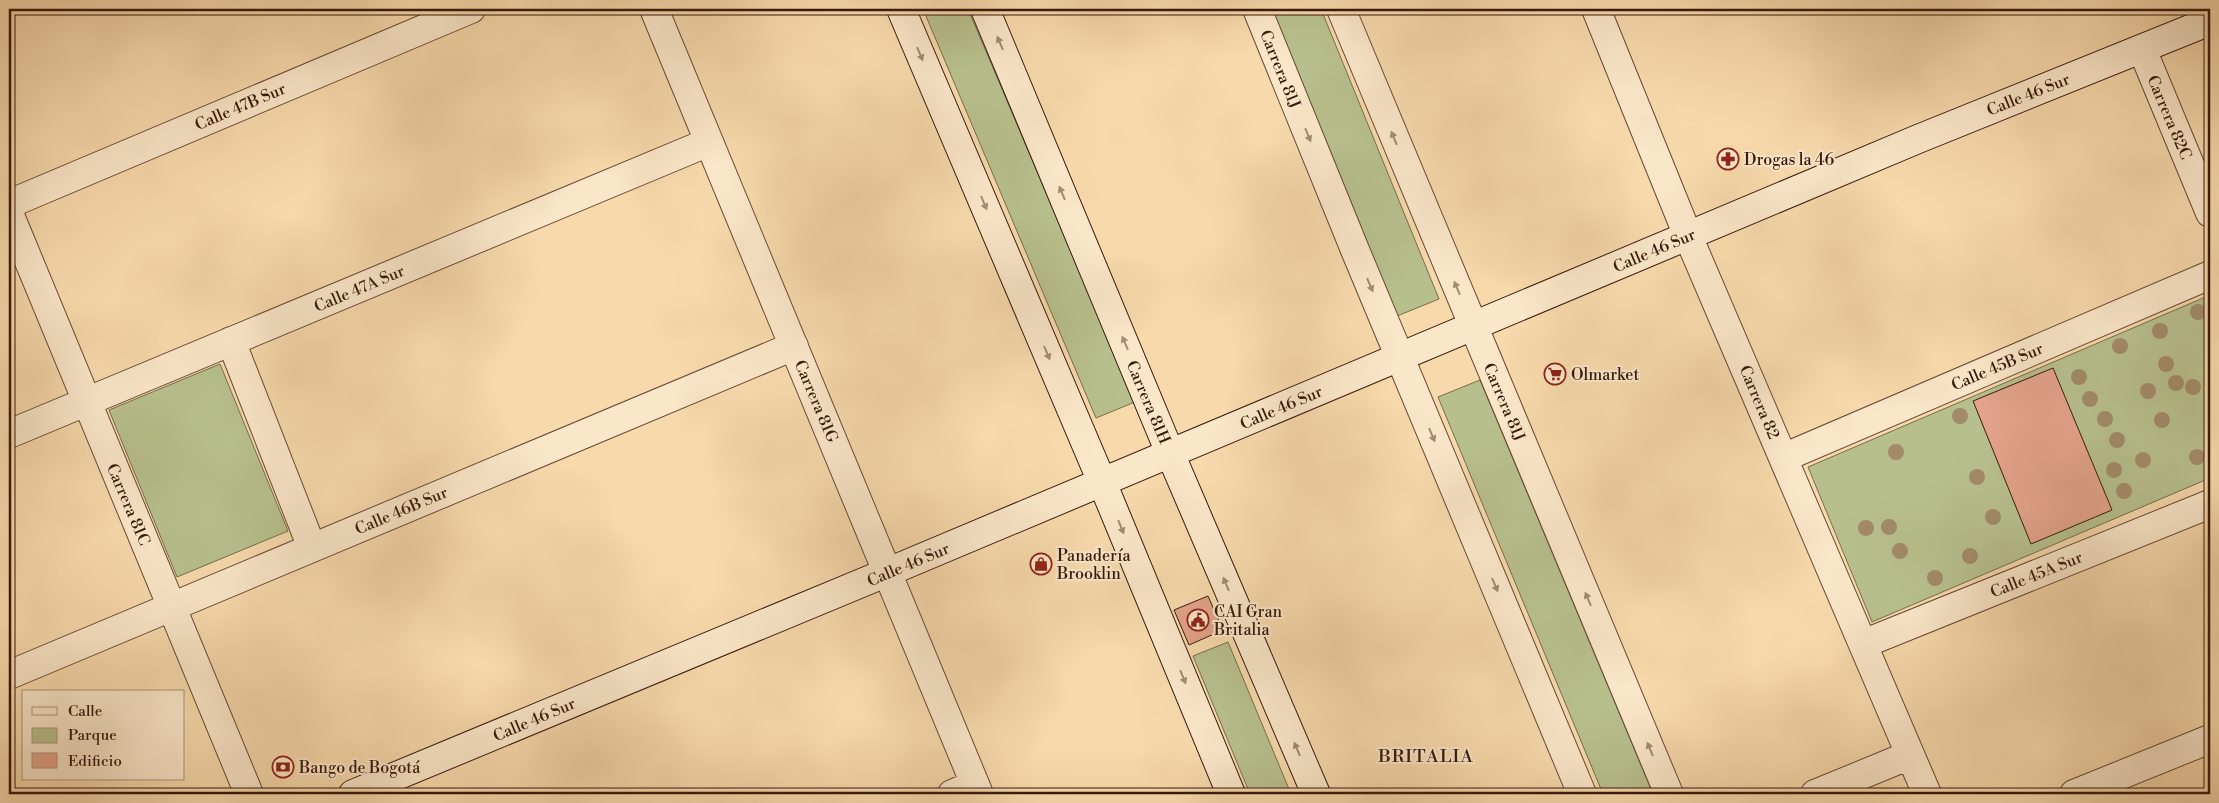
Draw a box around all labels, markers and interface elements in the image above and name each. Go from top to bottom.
street label: Carrera 81J [1255,27,1305,112]
one-way arrow [995,36,1003,50]
one-way arrow [917,47,925,61]
street label: Calle 46 Sur [1984,69,2073,121]
street label: Carrera 82C [2142,72,2196,162]
street label: Calle 47B Sur [192,79,289,135]
one-way arrow [1304,128,1312,143]
one-way arrow [1390,130,1398,145]
pharmacy icon: Drogas la 46 [1716,147,1740,171]
place label: Drogas la 46 [1744,150,1834,170]
one-way arrow [1058,186,1066,200]
one-way arrow [980,196,988,210]
street label: Calle 46 Sur [1610,225,1699,277]
street label: Calle 47A Sur [311,261,408,317]
one-way arrow [1366,278,1374,292]
one-way arrow [1452,281,1460,295]
one-way arrow [1120,336,1128,350]
street label: Calle 45B Sur [1948,339,2046,395]
one-way arrow [1044,346,1052,360]
street label: Carrera 81G [790,357,842,446]
street label: Carrera 81H [1122,358,1175,447]
street label: Carrera 81J [1479,360,1530,445]
supermarket icon: Olmarket [1543,362,1567,386]
street label: Carrera 82 [1735,362,1784,442]
place label: Olmarket [1571,365,1639,385]
street label: Calle 46 Sur [1237,382,1326,434]
one-way arrow [1429,428,1437,442]
street label: Carrera 81C [102,461,154,548]
street label: Calle 46B Sur [352,482,451,539]
one-way arrow [1117,520,1125,535]
street label: Calle 46 Sur [864,539,953,591]
place label: Panadería Brooklin [1056,546,1132,584]
street label: Calle 45A Sur [1987,547,2086,603]
shop icon: Panadería Brooklin [1029,552,1053,576]
one-way arrow [1222,577,1230,591]
one-way arrow [1492,578,1500,592]
one-way arrow [1584,591,1592,606]
place label: CAI Gran Britalia [1213,602,1283,640]
public building icon: CAI Gran Britalia [1186,608,1210,632]
one-way arrow [1179,670,1187,684]
legend [22,690,185,780]
street label: Calle 46 Sur [490,694,579,746]
text: Calle [68,702,102,721]
text: Parque [68,726,117,745]
one-way arrow [1292,742,1300,756]
one-way arrow [1646,742,1654,756]
district label: BRITALIA [1377,745,1474,768]
text: Edificio [68,752,122,771]
bank icon: Bango de Bogotá [271,755,295,779]
place label: Bango de Bogotá [298,758,421,778]

